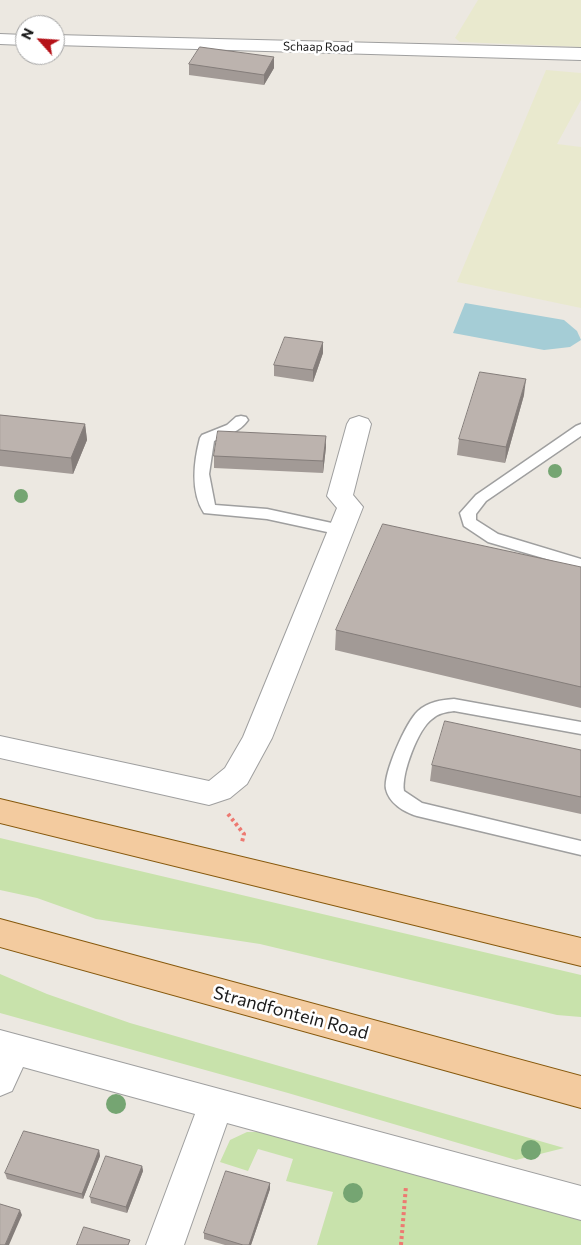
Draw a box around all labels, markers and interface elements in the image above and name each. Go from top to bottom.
north arrow [15,15,65,65]
text: N [17,25,37,42]
street label: Schaap Road [283,39,353,55]
street label: Strandfontein Road [211,982,371,1044]

